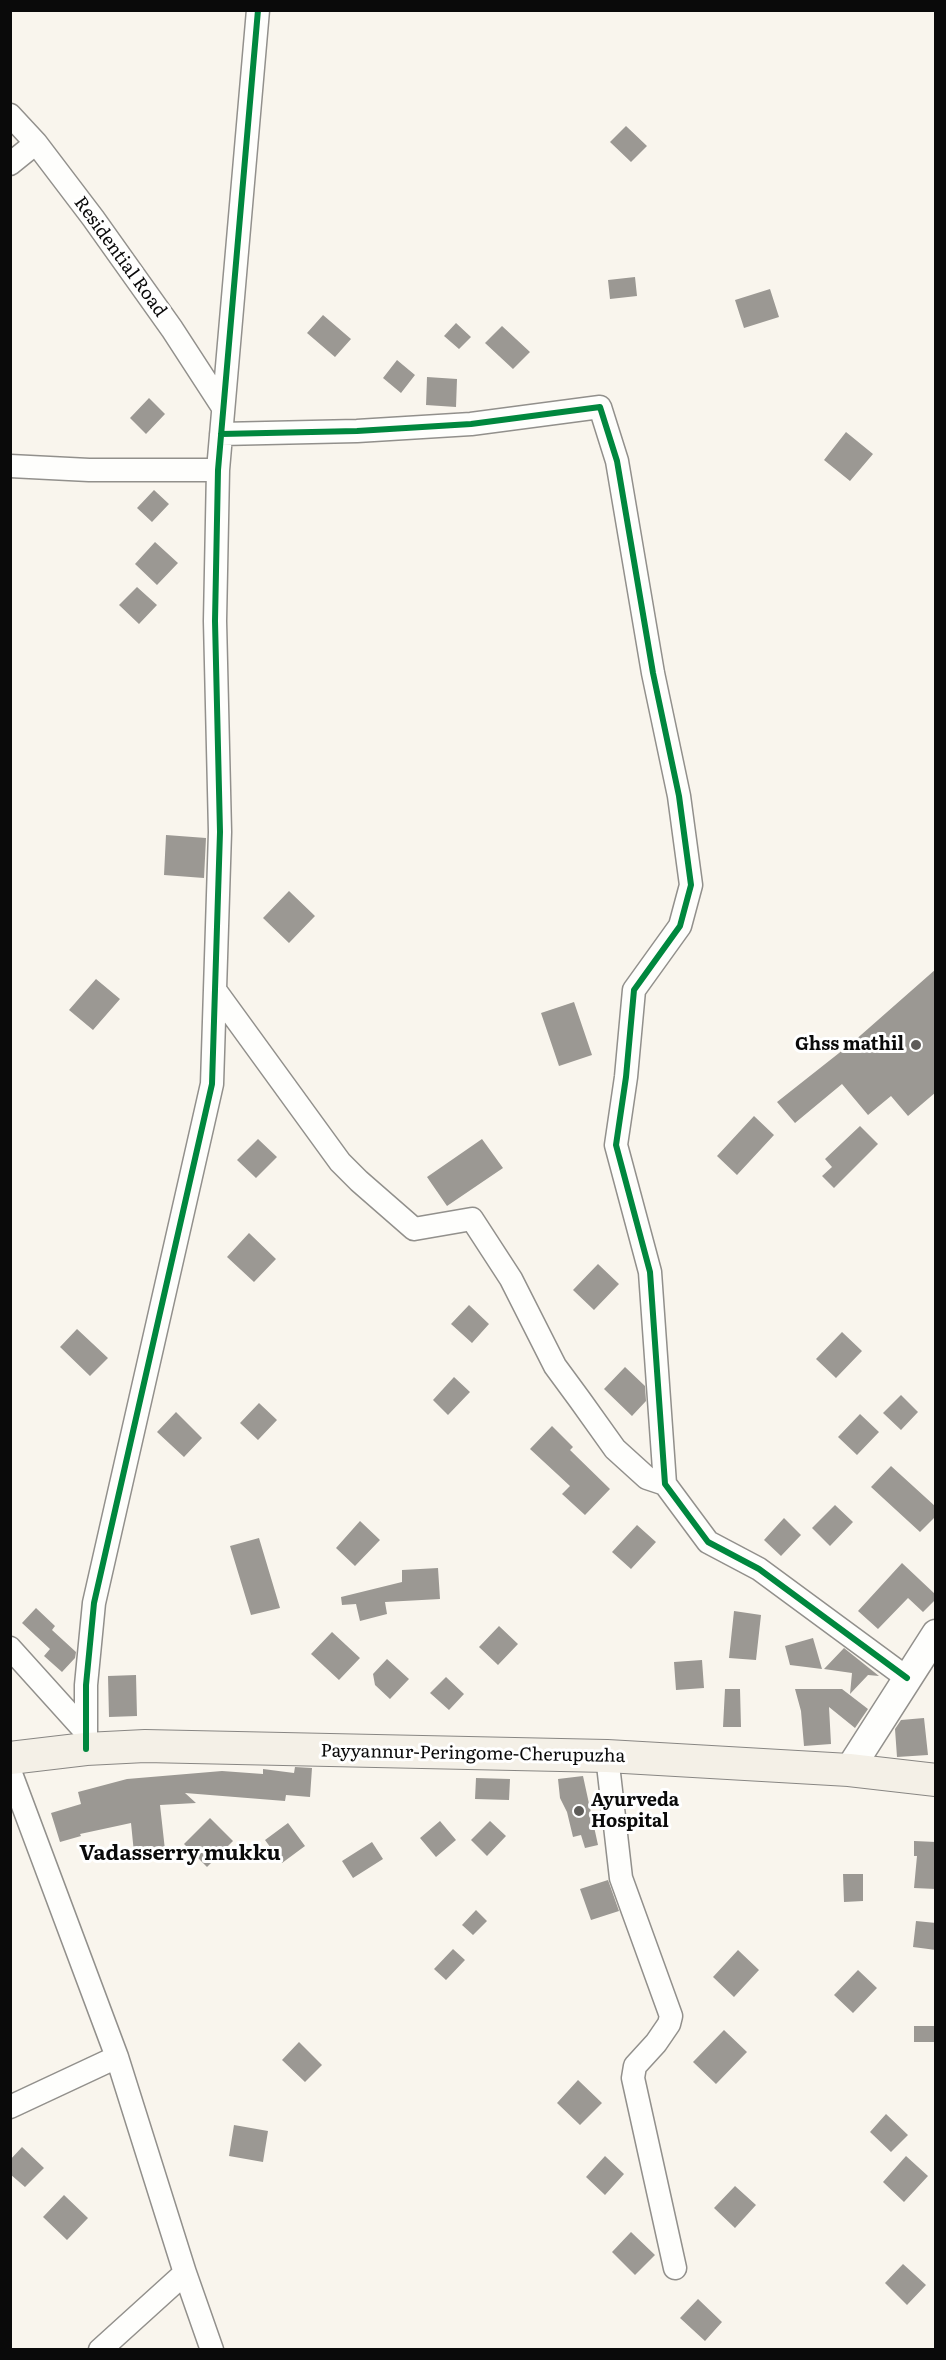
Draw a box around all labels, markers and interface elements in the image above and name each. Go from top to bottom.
street label: Residential Road [69,193,171,321]
place label: Ghss mathil [795,1034,904,1056]
marker: Ghss mathil [909,1038,923,1052]
street label: Payyannur-Peringome-Cherupuzha [321,1741,625,1767]
place label: Ayurveda Hospital [591,1790,679,1832]
marker: Ayurveda Hospital [572,1804,586,1818]
district label: Vadasserry mukku [79,1841,281,1867]

